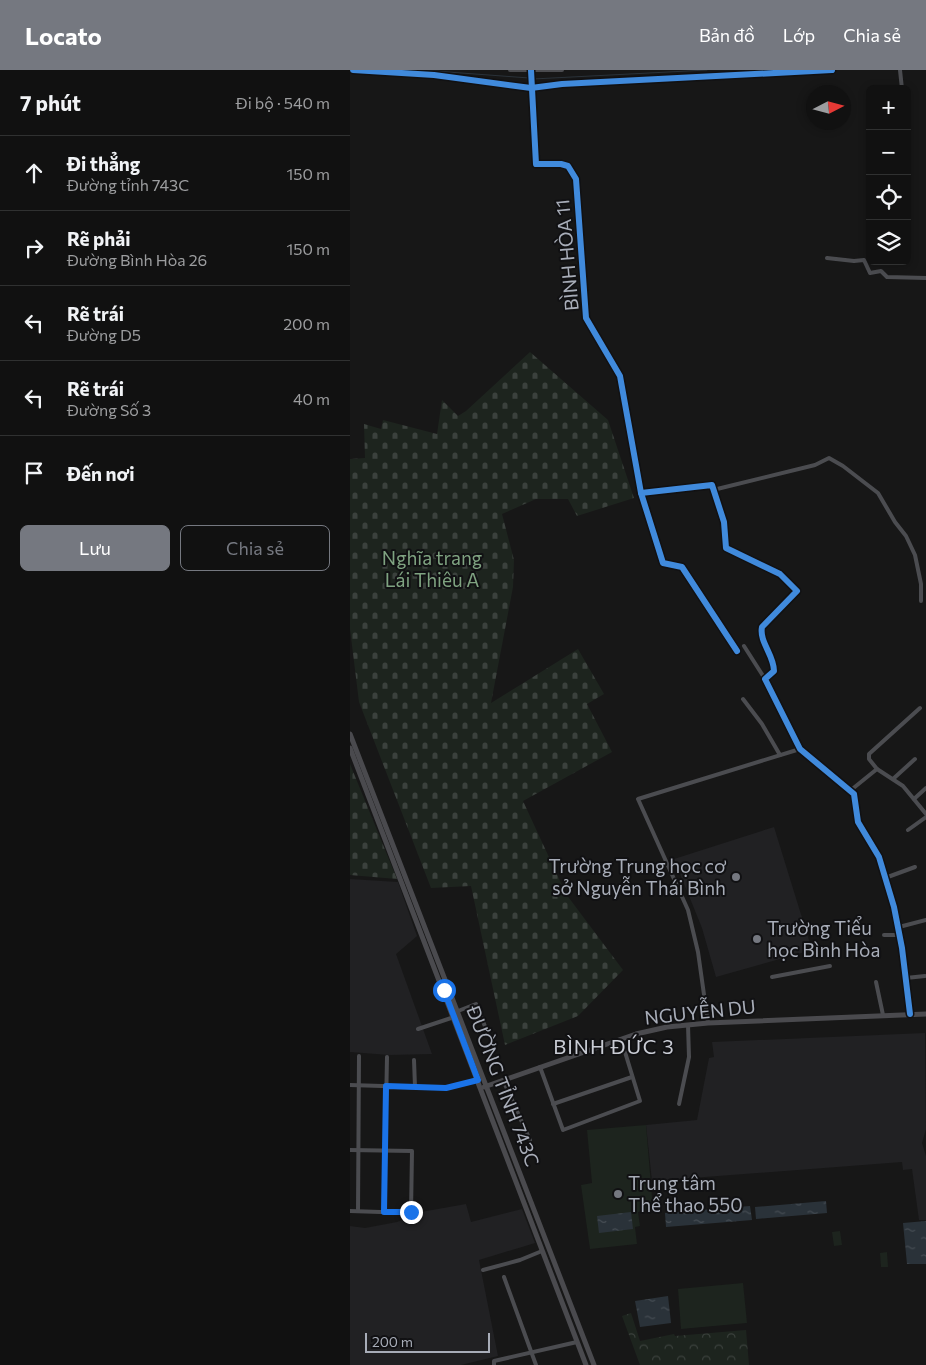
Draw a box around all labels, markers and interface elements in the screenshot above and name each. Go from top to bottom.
text: Locato [25,21,102,50]
text: Bản đồ [699,24,755,46]
text: Lớp [783,24,815,46]
text: Chia sẻ [843,24,901,46]
north arrow [806,85,851,130]
map controls [866,85,911,265]
button: + [866,85,911,130]
text: 7 phút [20,90,81,115]
text: Đi bộ · 540 m [236,93,330,112]
button: − [866,130,911,175]
text: Đi thẳng [67,152,140,175]
icon: ahead [20,159,48,187]
text: 150 m [287,164,330,183]
text: Đường tỉnh 743C [67,175,189,194]
button: locate [866,175,911,220]
street label: BÌNH HÒA 11 [549,198,583,312]
button: layers [866,220,911,265]
text: Rẽ phải [67,227,131,250]
icon: right [20,234,48,262]
text: 150 m [287,239,330,258]
text: Đường Bình Hòa 26 [67,250,207,269]
text: Rẽ trái [67,302,124,325]
icon: left [20,309,48,337]
text: 200 m [283,314,330,333]
text: Đường D5 [67,325,141,344]
text: Rẽ trái [67,377,124,400]
icon: left [20,384,48,412]
text: 40 m [293,389,330,408]
text: Đường Số 3 [67,400,151,419]
icon: arrive [20,459,48,487]
text: Đến nơi [67,462,135,485]
button: Lưu [20,525,170,571]
button: Chia sẻ [180,525,330,571]
park label: Nghĩa trang Lái Thiêu A [382,546,482,591]
place label: Trường Trung học cơ sở Nguyễn Thái Bình [549,854,727,899]
marker: Trường Trung học cơ sở Nguyễn Thái Bình [730,871,742,883]
place label: Trường Tiểu học Bình Hòa [767,916,880,961]
marker: Trường Tiểu học Bình Hòa [751,933,763,945]
route start [433,979,456,1002]
street label: NGUYỄN DU [643,991,757,1029]
street label: ĐƯỜNG TỈNH 743C [462,1001,546,1169]
district label: BÌNH ĐỨC 3 [553,1034,675,1058]
place label: Trung tâm Thể thao 550 [628,1171,743,1216]
marker: Trung tâm Thể thao 550 [612,1188,624,1200]
route end [400,1201,423,1224]
scale bar [365,1330,490,1353]
text: 200 m [372,1333,413,1350]

